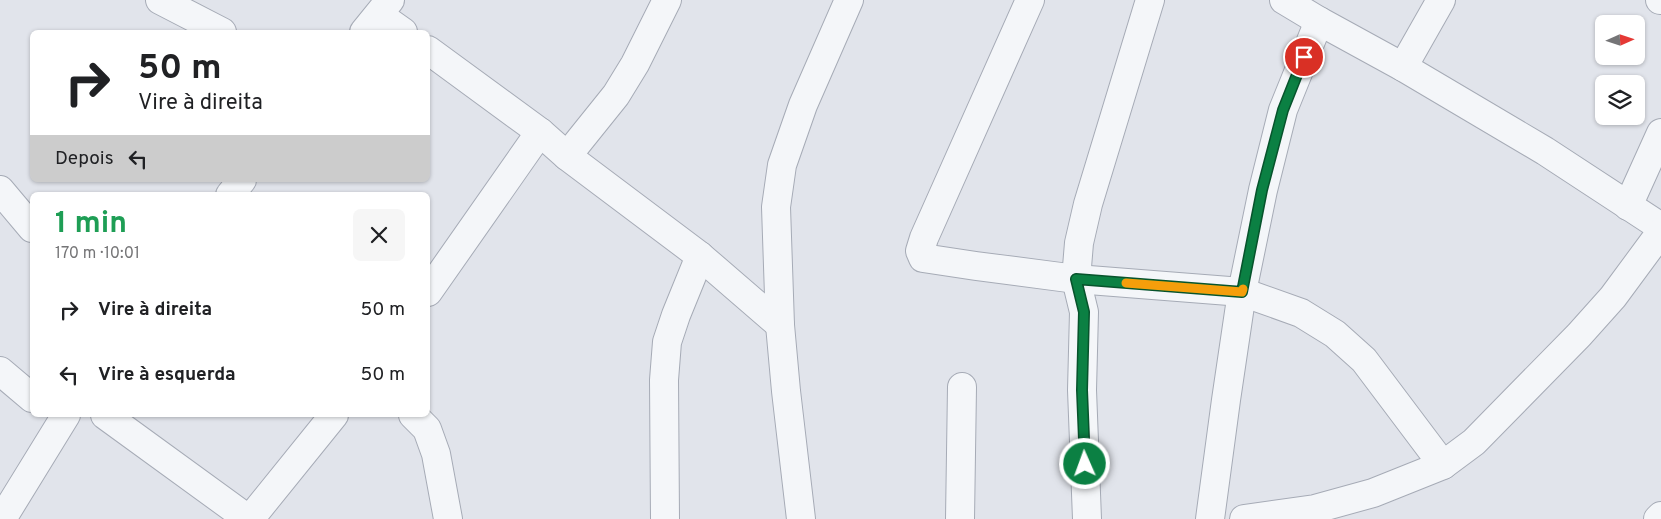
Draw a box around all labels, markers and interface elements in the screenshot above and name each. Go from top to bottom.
north arrow [1595,15,1645,65]
map controls [1595,15,1645,125]
pin [1283,36,1325,78]
icon: arrive [1290,43,1318,71]
text: 50 m [138,47,222,91]
icon: right [55,50,120,115]
button: layers [1595,75,1645,125]
text: Vire à direita [138,90,263,117]
icon: left [124,145,152,173]
text: Depois [55,147,114,171]
text: 1 min [55,206,127,243]
button: close [353,209,405,261]
text: 170 m · 10:01 [55,244,140,264]
icon: right [55,296,83,324]
text: Vire à direita [98,298,212,322]
text: 50 m [360,298,405,322]
icon: left [55,361,83,389]
text: Vire à esquerda [98,363,236,387]
text: 50 m [360,363,405,387]
position arrow [1058,437,1110,489]

